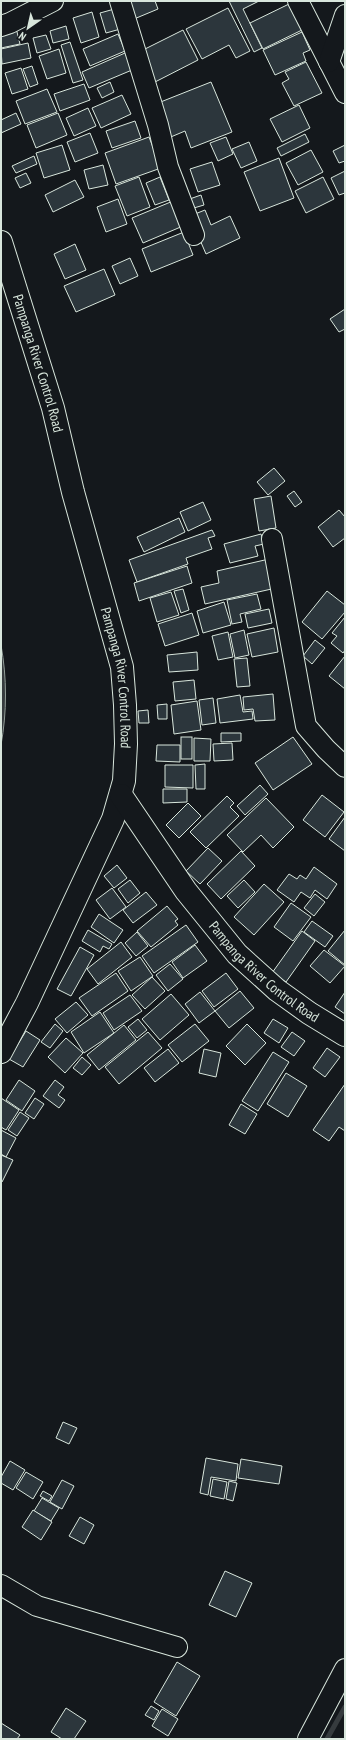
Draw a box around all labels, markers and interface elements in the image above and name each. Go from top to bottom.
north arrow [8,8,48,48]
text: N [16,29,29,44]
street label: Pampanga River Control Road [9,292,67,434]
street label: Pampanga River Control Road [97,605,135,749]
street label: Pampanga River Control Road [205,918,323,1026]

